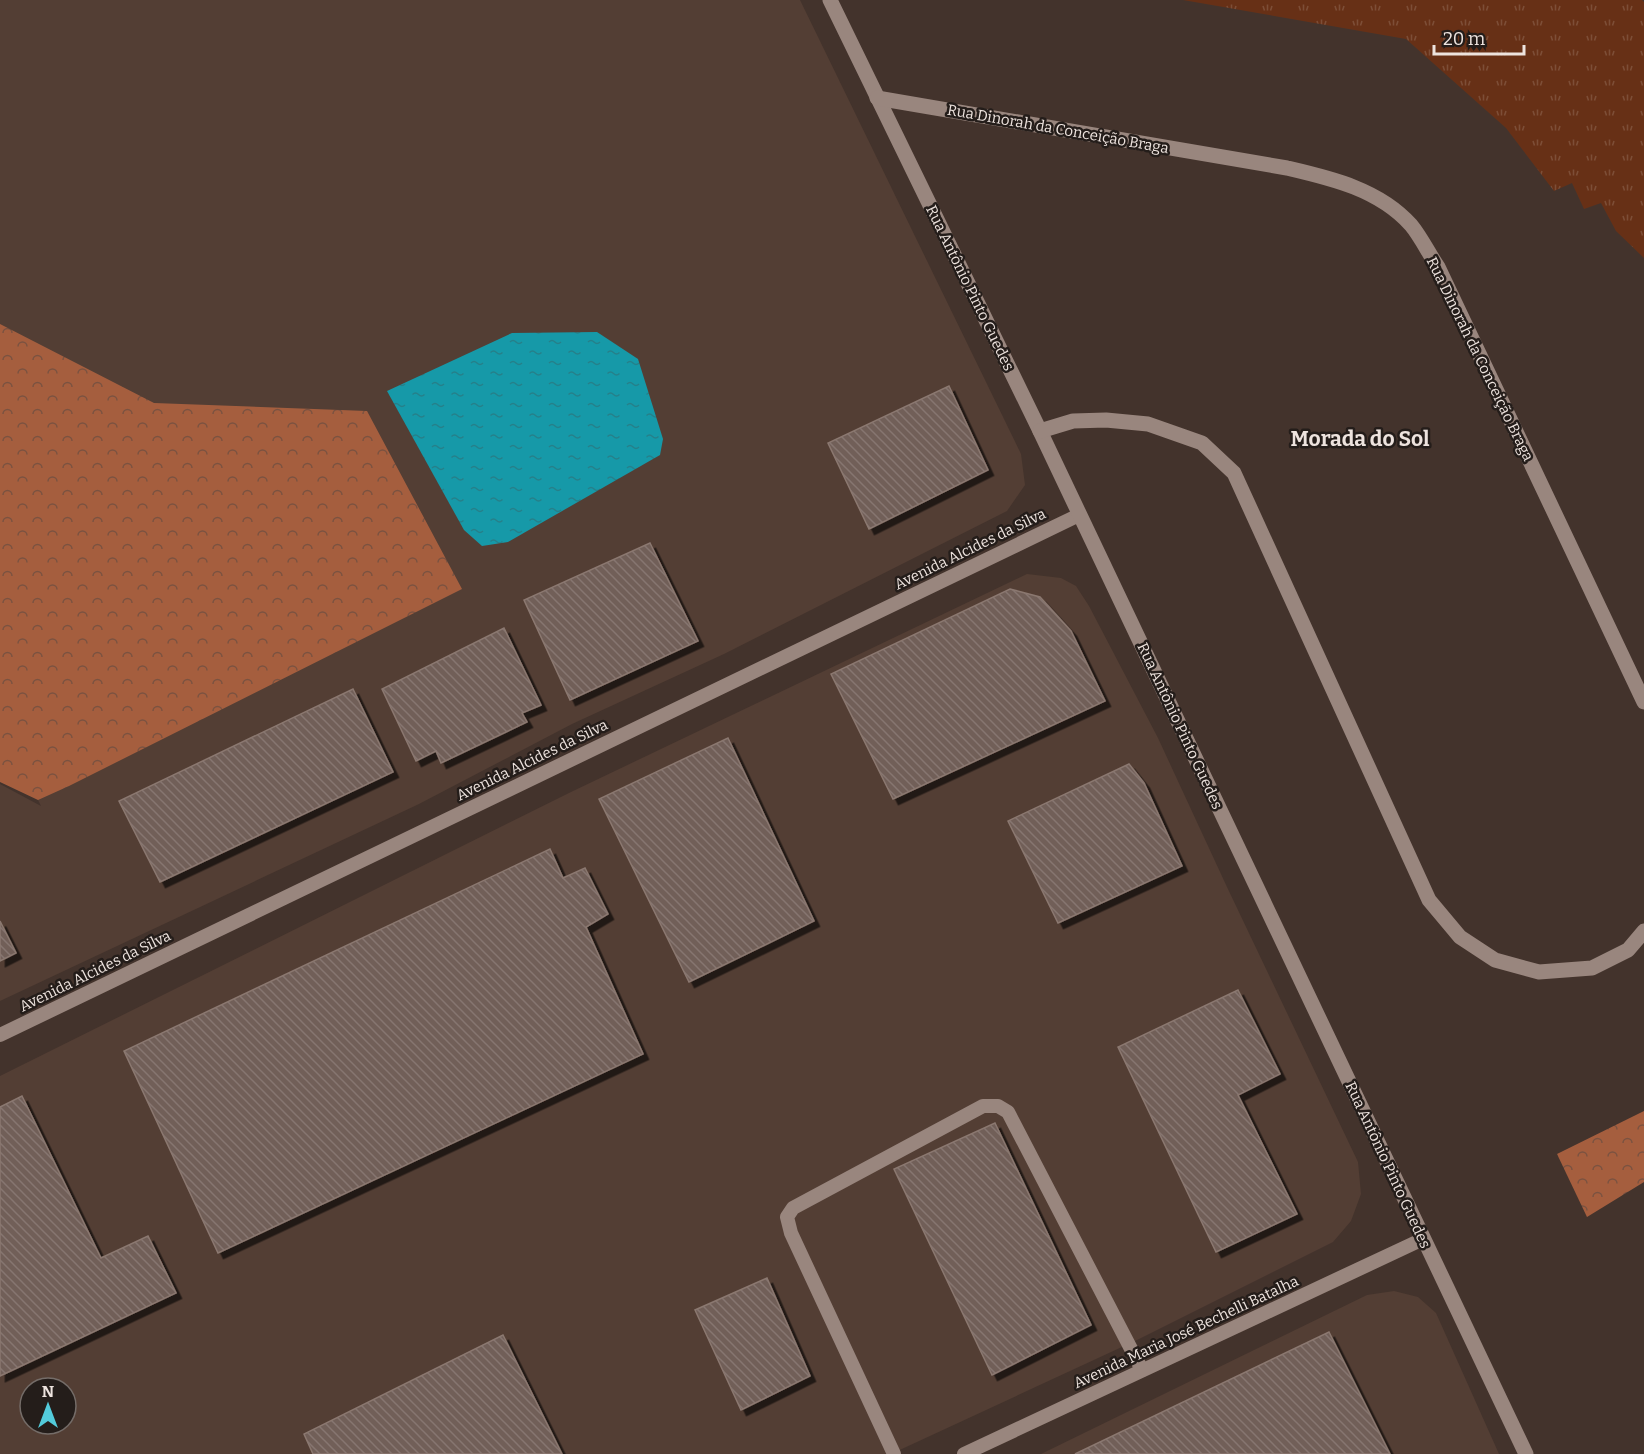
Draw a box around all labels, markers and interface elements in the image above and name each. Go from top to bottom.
scale bar [1434,18,1524,56]
text: 20 m [1443,28,1485,50]
street label: Rua Dinorah da Conceição Braga [946,101,1170,157]
street label: Rua Antônio Pinto Guedes [922,202,1018,374]
street label: Rua Dinorah da Conceição Braga [1423,254,1537,464]
district label: Morada do Sol [1290,426,1430,452]
street label: Avenida Alcides da Silva [891,504,1049,594]
street label: Rua Antônio Pinto Guedes [1133,640,1227,812]
street label: Avenida Alcides da Silva [453,715,611,805]
street label: Avenida Alcides da Silva [16,926,174,1016]
street label: Rua Antônio Pinto Guedes [1341,1079,1435,1251]
street label: Avenida Maria José Bechelli Batalha [1071,1272,1301,1392]
north arrow [18,1376,78,1436]
text: N [42,1382,54,1401]

